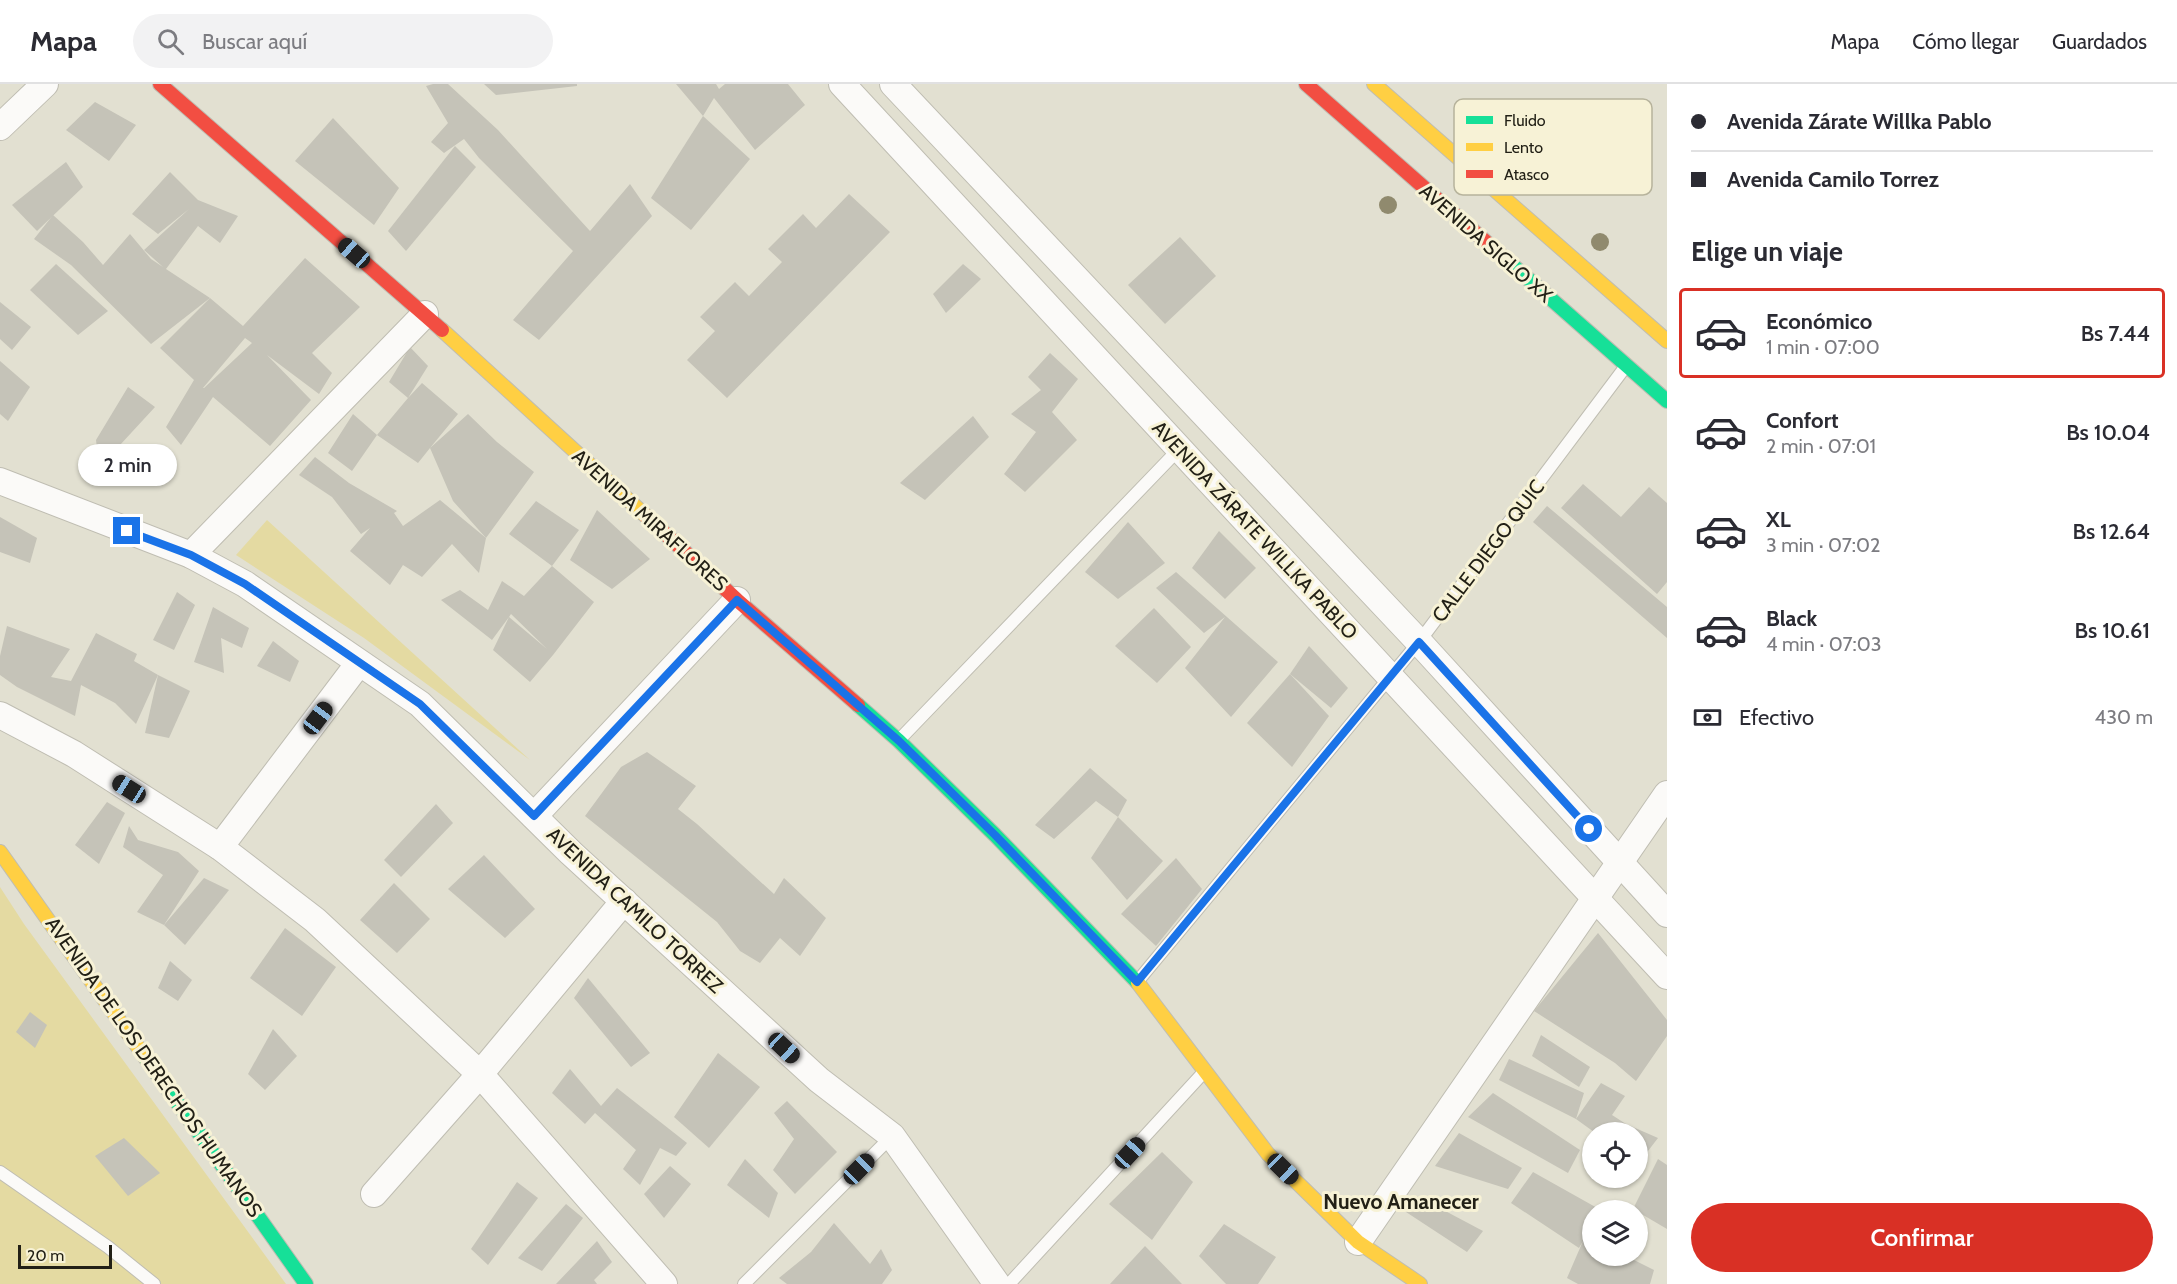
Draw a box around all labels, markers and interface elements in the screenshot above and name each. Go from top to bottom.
search box [133,14,553,68]
text: Mapa [30,24,97,58]
icon: search [154,25,187,58]
text: Buscar aquí [202,28,307,55]
text: Mapa [1831,29,1879,54]
text: Cómo llegar [1912,29,2019,54]
text: Guardados [2052,29,2147,54]
legend [1454,99,1652,195]
text: Avenida Zárate Willka Pablo [1727,108,1991,135]
text: Fluido [1504,111,1546,130]
text: Lento [1504,138,1543,157]
text: Atasco [1504,165,1549,184]
text: Avenida Camilo Torrez [1727,166,1939,193]
street label: AVENIDA SIGLO XX [1415,179,1557,307]
car [335,234,373,272]
text: Elige un viaje [1691,235,1843,268]
icon: car [1694,306,1748,360]
text: Económico [1766,308,1872,335]
text: Bs 7.44 [2081,320,2150,347]
text: 1 min · 07:00 [1766,335,1880,359]
icon: car [1694,405,1748,459]
text: Confort [1766,407,1839,434]
street label: AVENIDA ZÁRATE WILLKA PABLO [1147,416,1363,644]
text: Bs 10.04 [2066,419,2150,446]
text: 2 min · 07:01 [1766,434,1876,458]
callout: 2 min [78,444,176,486]
street label: AVENIDA MIRAFLORES [567,444,733,596]
text: 2 min [103,453,152,477]
street label: CALLE DIEGO QUIC [1427,475,1549,627]
icon: car [1694,504,1748,558]
text: XL [1766,506,1791,533]
route end [113,517,140,544]
text: Bs 12.64 [2073,518,2150,545]
text: 3 min · 07:02 [1766,533,1880,557]
icon: car [1694,603,1748,657]
text: Black [1766,605,1817,632]
text: Bs 10.61 [2075,617,2150,644]
text: 4 min · 07:03 [1766,632,1882,656]
car [300,698,336,738]
icon: cash [1691,701,1724,734]
text: Efectivo [1739,704,1814,731]
text: 430 m [2095,705,2153,729]
car [109,772,149,806]
route start [1575,815,1602,842]
street label: AVENIDA CAMILO TORREZ [542,822,728,998]
street label: AVENIDA DE LOS DERECHOS HUMANOS [41,912,268,1222]
car [765,1029,803,1067]
map controls [1582,1122,1648,1266]
button: locate [1582,1122,1648,1188]
car [1111,1134,1149,1172]
car [840,1150,878,1188]
car [1264,1150,1302,1188]
district label: Nuevo Amanecer [1323,1189,1479,1214]
button: layers [1582,1200,1648,1266]
button: Confirmar [1691,1203,2153,1272]
scale bar [18,1242,112,1270]
text: 20 m [27,1246,64,1265]

